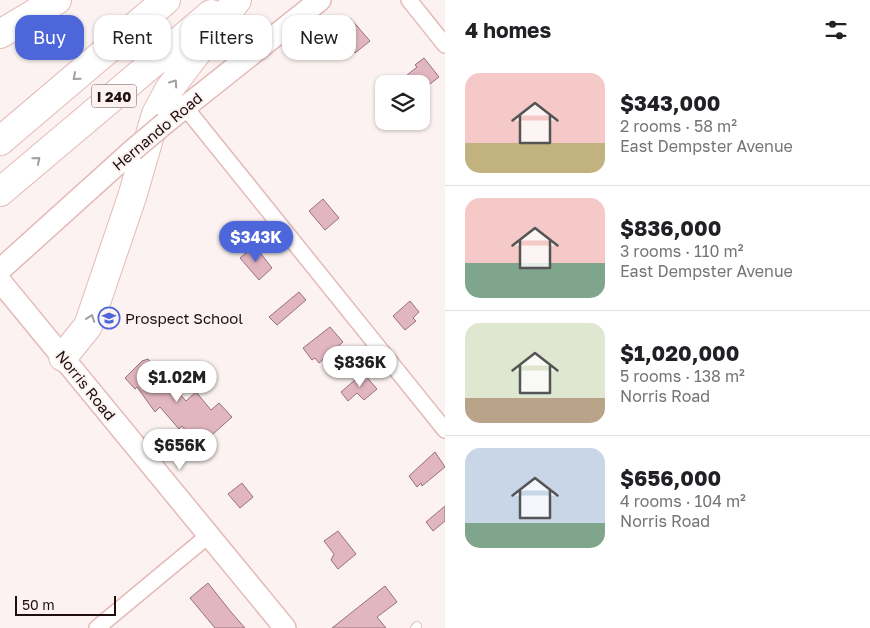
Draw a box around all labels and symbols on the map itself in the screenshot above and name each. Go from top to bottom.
one-way arrow [72,71,81,80]
one-way arrow [168,79,177,89]
road number: I 240 [92,84,136,108]
street label: Hernando Road [108,88,206,174]
one-way arrow [32,157,41,166]
pin: $343K [221,220,291,263]
school or university icon: Prospect School [97,306,121,330]
place label: Prospect School [125,309,243,327]
one-way arrow [85,314,95,323]
street label: Norris Road [52,346,120,424]
pin: $836K [325,346,395,388]
pin: $1.02M [136,360,218,403]
pin: $656K [145,428,215,471]
scale bar [15,593,116,616]

